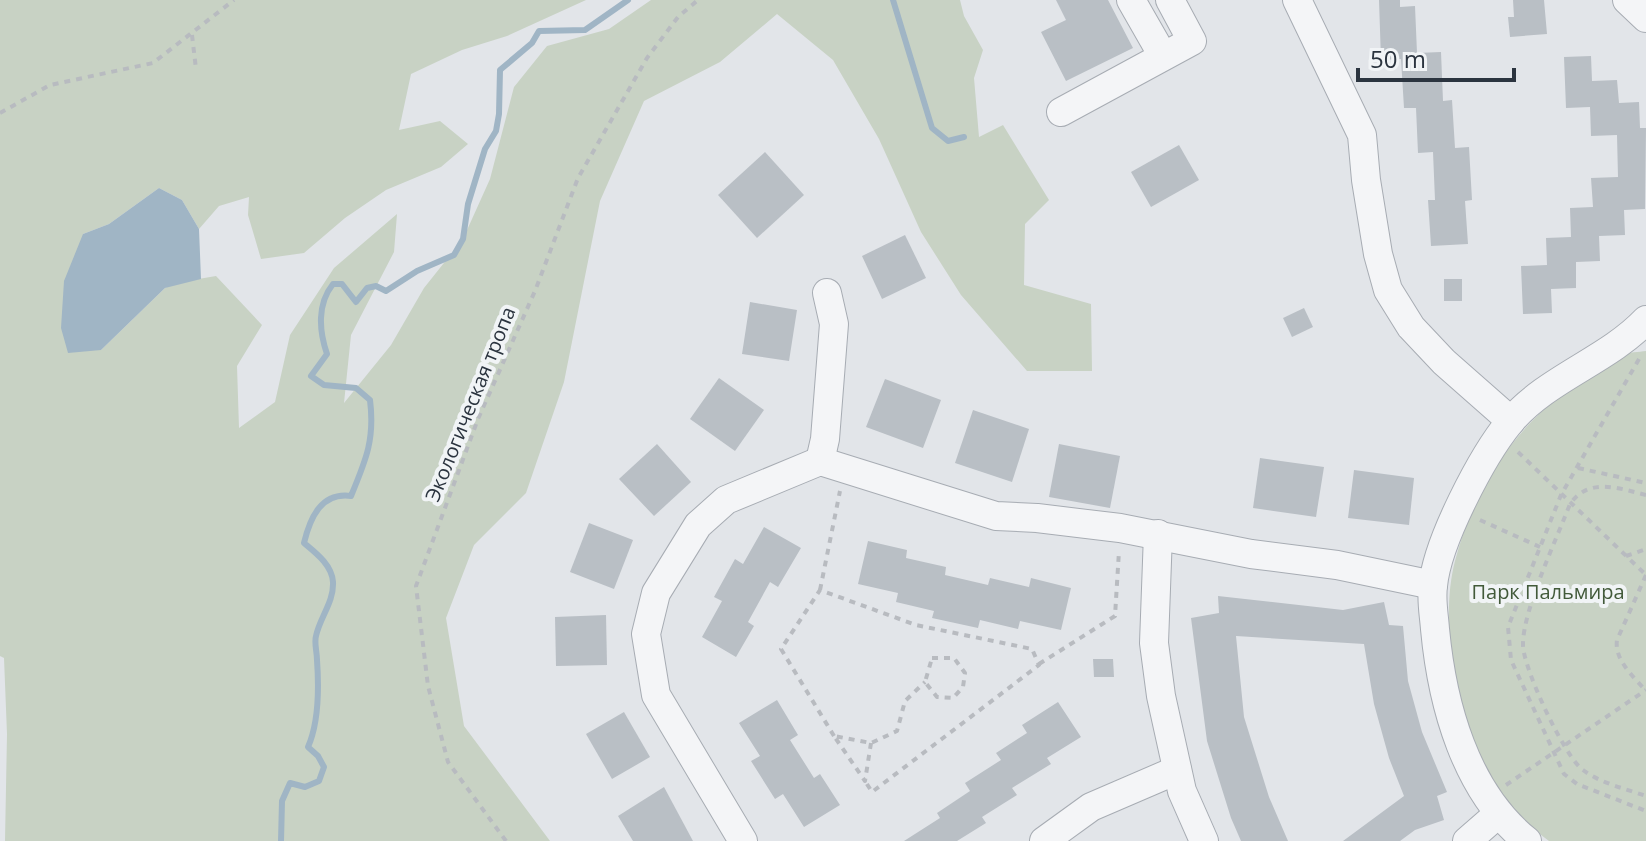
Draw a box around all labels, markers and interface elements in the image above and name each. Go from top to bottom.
scale bar [1358,32,1514,82]
text: 50 m [1370,42,1426,75]
street label: Экологическая тропа [419,303,521,505]
park label: Парк Пальмира [1471,578,1625,605]

